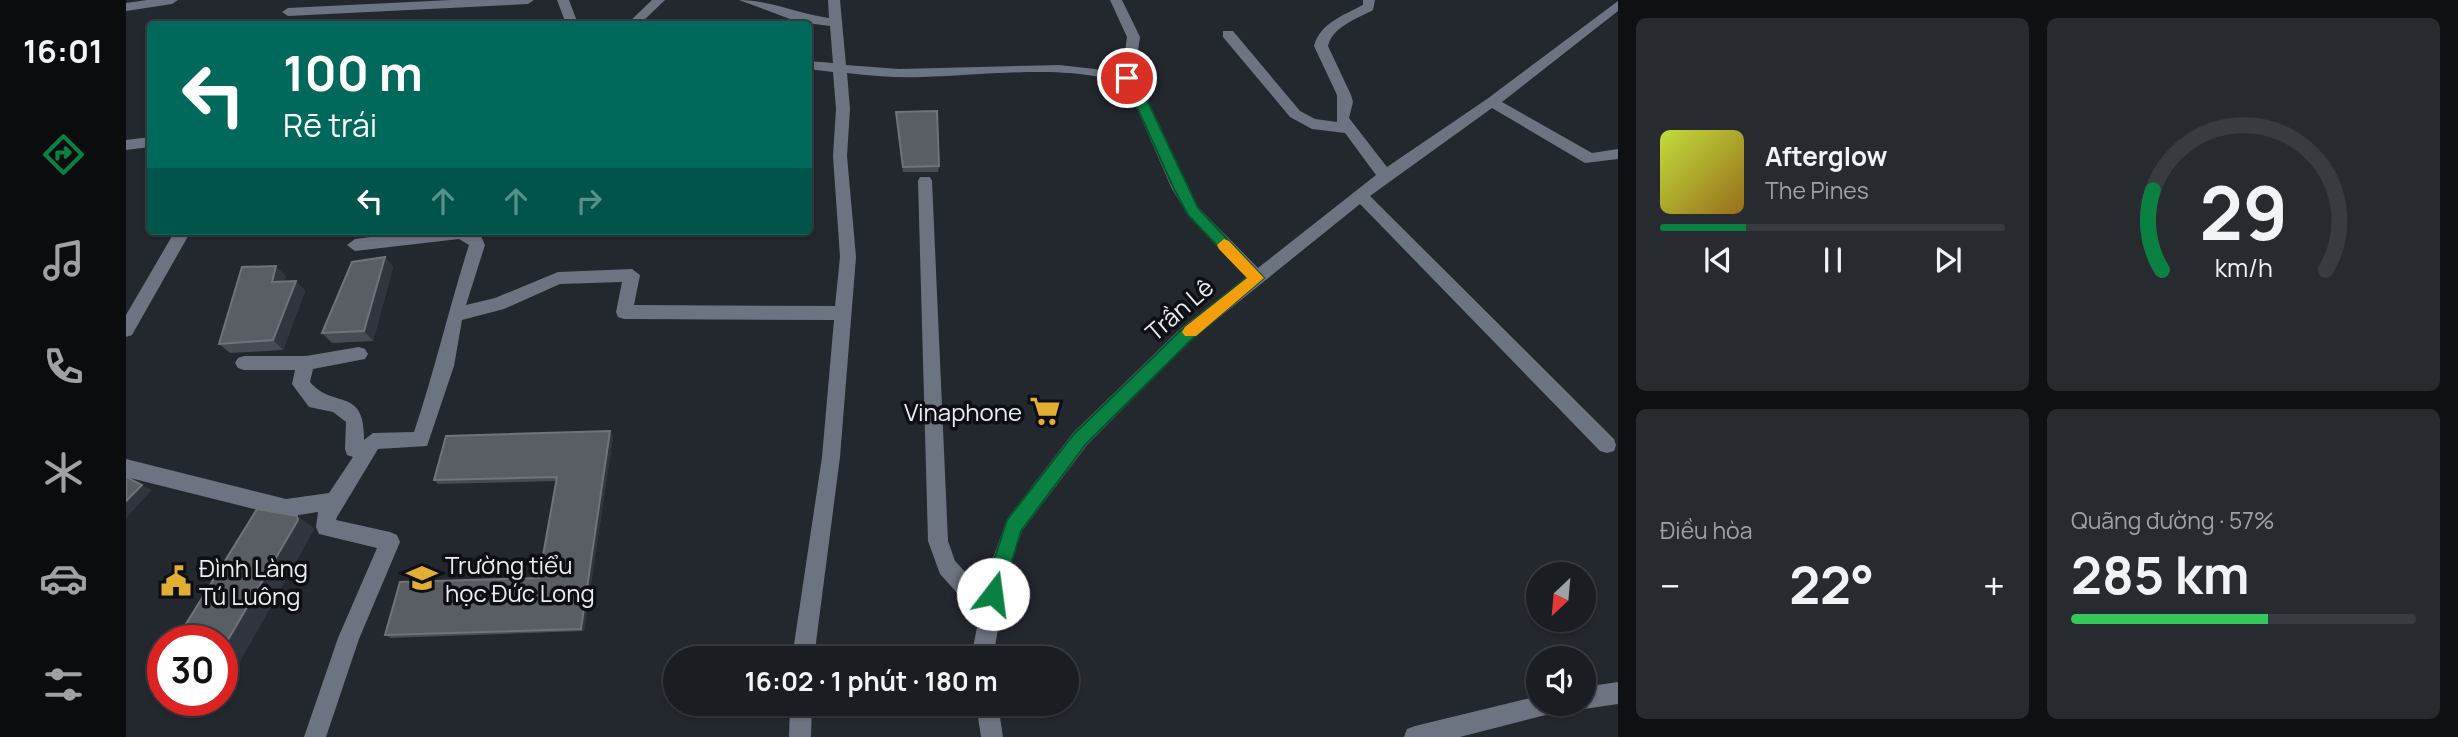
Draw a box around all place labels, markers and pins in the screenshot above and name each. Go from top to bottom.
pin [1097,48,1157,108]
supermarket icon: Vinaphone [1028,394,1062,428]
place label: Vinaphone [904,395,1022,428]
place label: Trường tiểu học Đức Long [445,548,595,609]
place label: Đình Làng Tú Luông [199,551,308,612]
school or university icon: Trường tiểu học Đức Long [405,561,439,595]
public building icon: Đình Làng Tú Luông [159,564,193,598]

